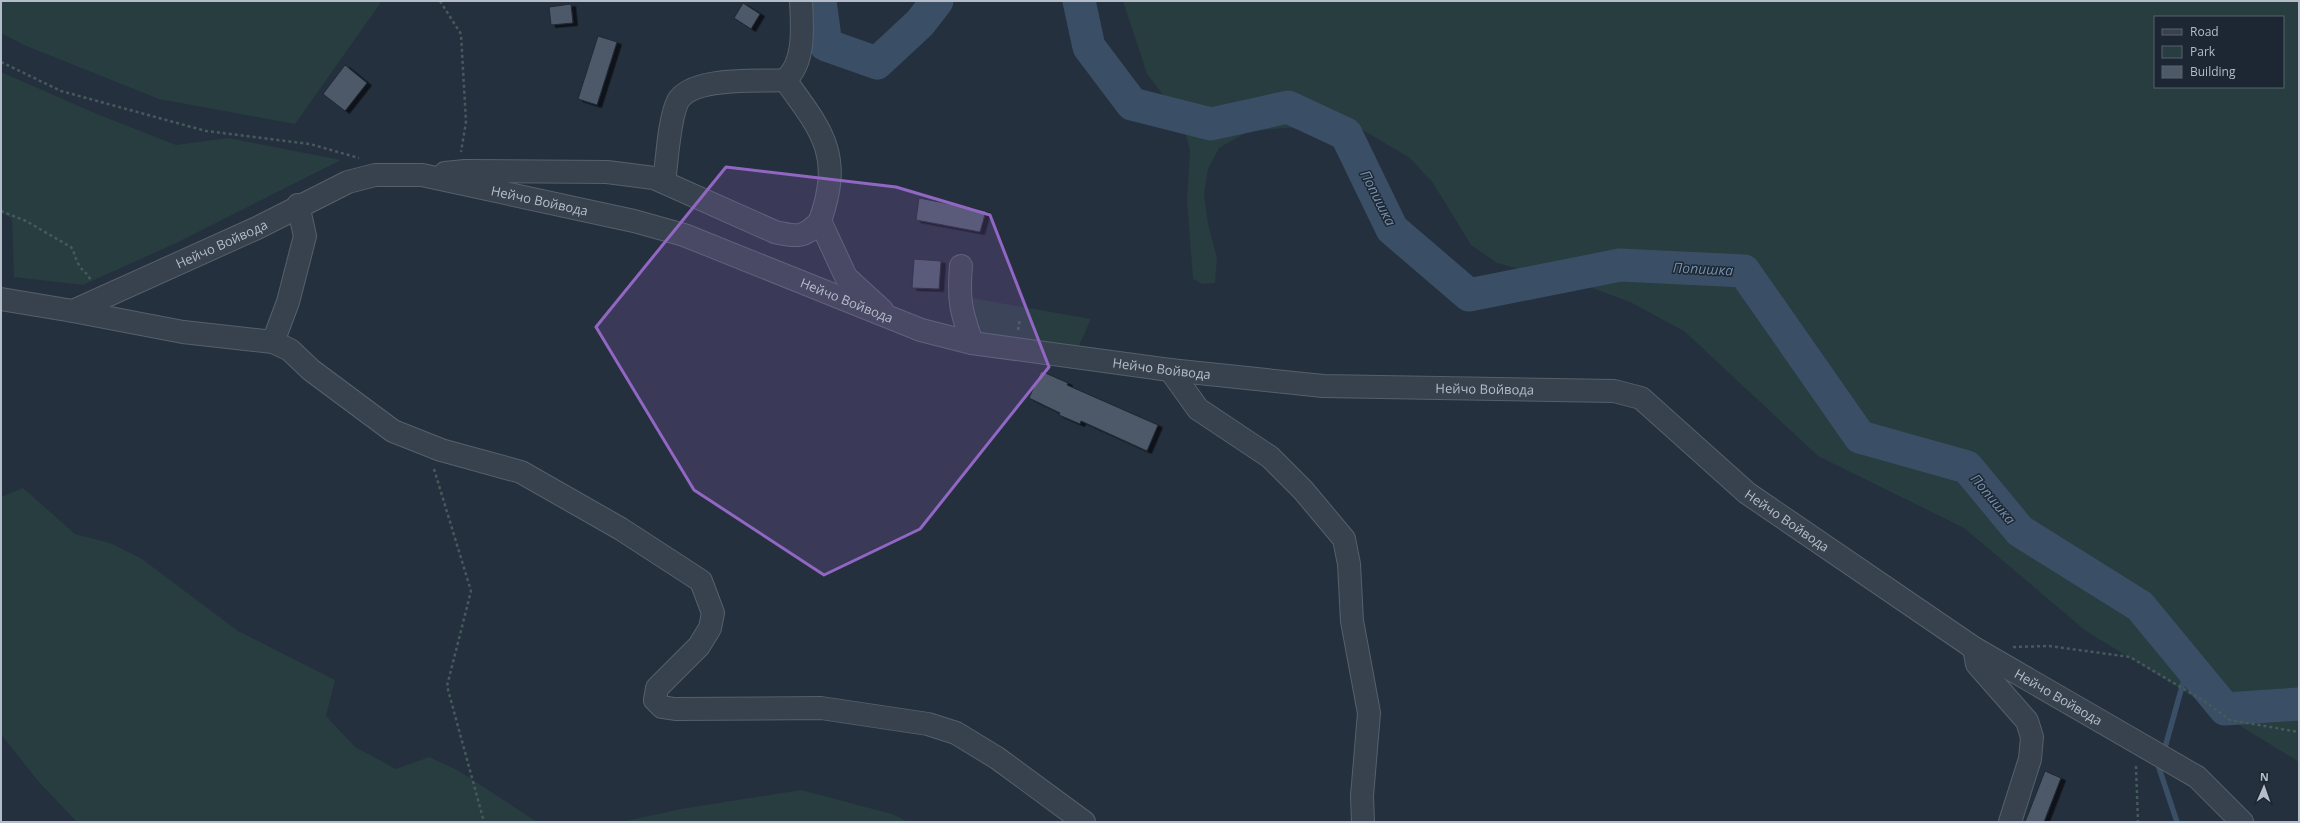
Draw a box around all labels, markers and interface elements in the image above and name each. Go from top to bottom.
legend [2154,16,2284,88]
text: Road [2190,23,2219,40]
text: Park [2190,43,2216,60]
text: Building [2190,63,2236,80]
water label: Попишка [1356,167,1401,229]
street label: Нейчо Войвода [489,181,590,220]
street label: Нейчо Войвода [173,215,270,272]
water label: Попишка [1672,257,1734,280]
street label: Нейчо Войвода [798,274,896,327]
street label: Нейчо Войвода [1112,353,1212,383]
street label: Нейчо Войвода [1435,379,1534,399]
water label: Попишка [1967,469,2020,528]
street label: Нейчо Войвода [1741,485,1833,556]
street label: Нейчо Войвода [2011,664,2106,729]
north arrow [2244,767,2284,807]
text: N [2260,769,2269,784]

